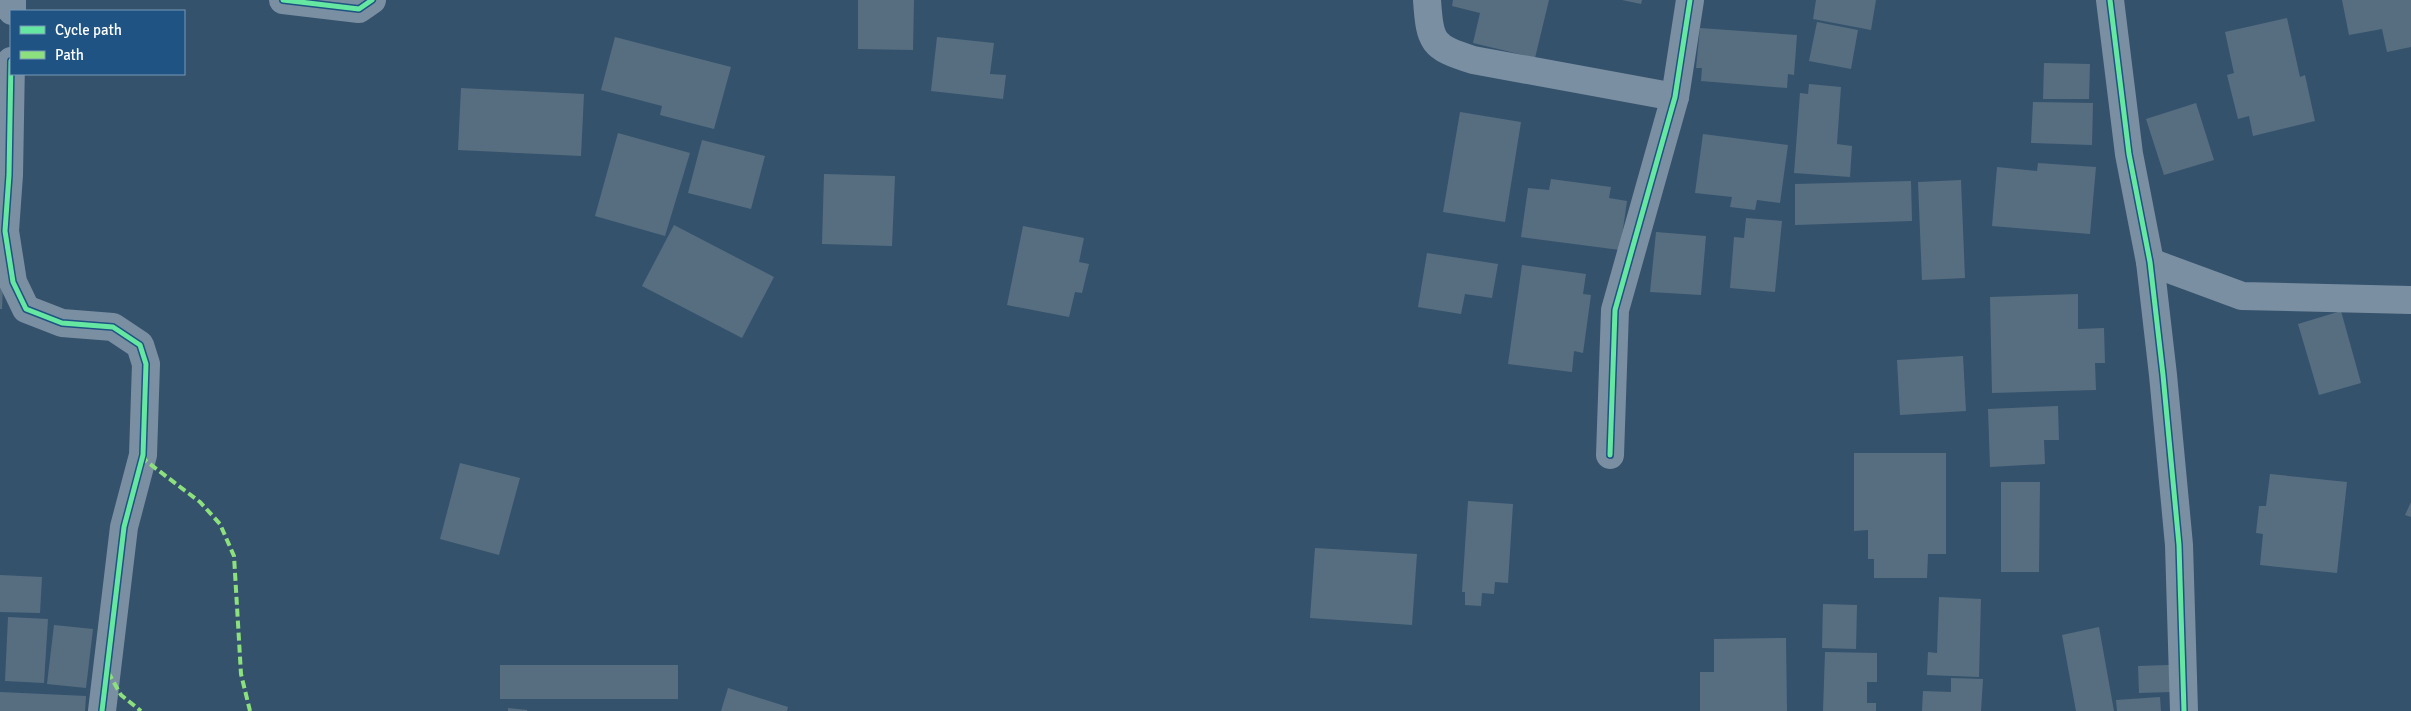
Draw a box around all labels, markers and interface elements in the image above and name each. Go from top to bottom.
legend [10,10,185,75]
text: Cycle path [55,21,122,39]
text: Path [55,46,84,64]

